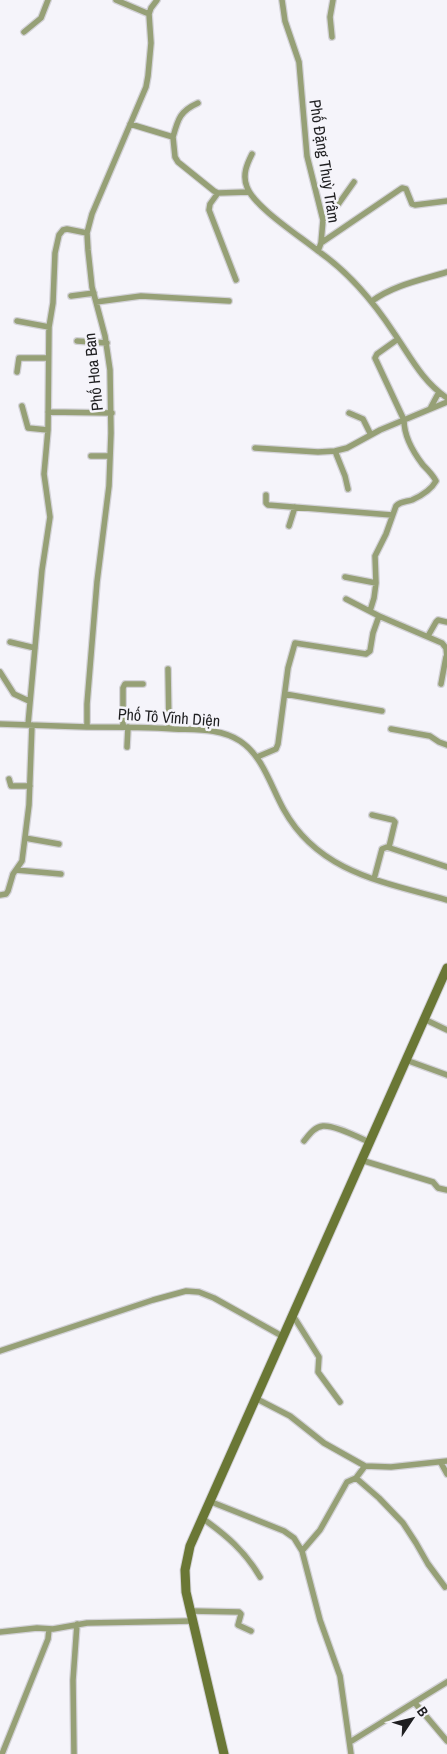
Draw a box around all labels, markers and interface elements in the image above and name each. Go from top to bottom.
street label: Phố Đặng Thuỳ Trâm [304,98,346,224]
street label: Phố Hoa Ban [78,332,108,412]
street label: Phố Tô Vĩnh Diện [117,702,221,732]
north arrow [387,1694,437,1744]
text: B [413,1703,432,1720]

